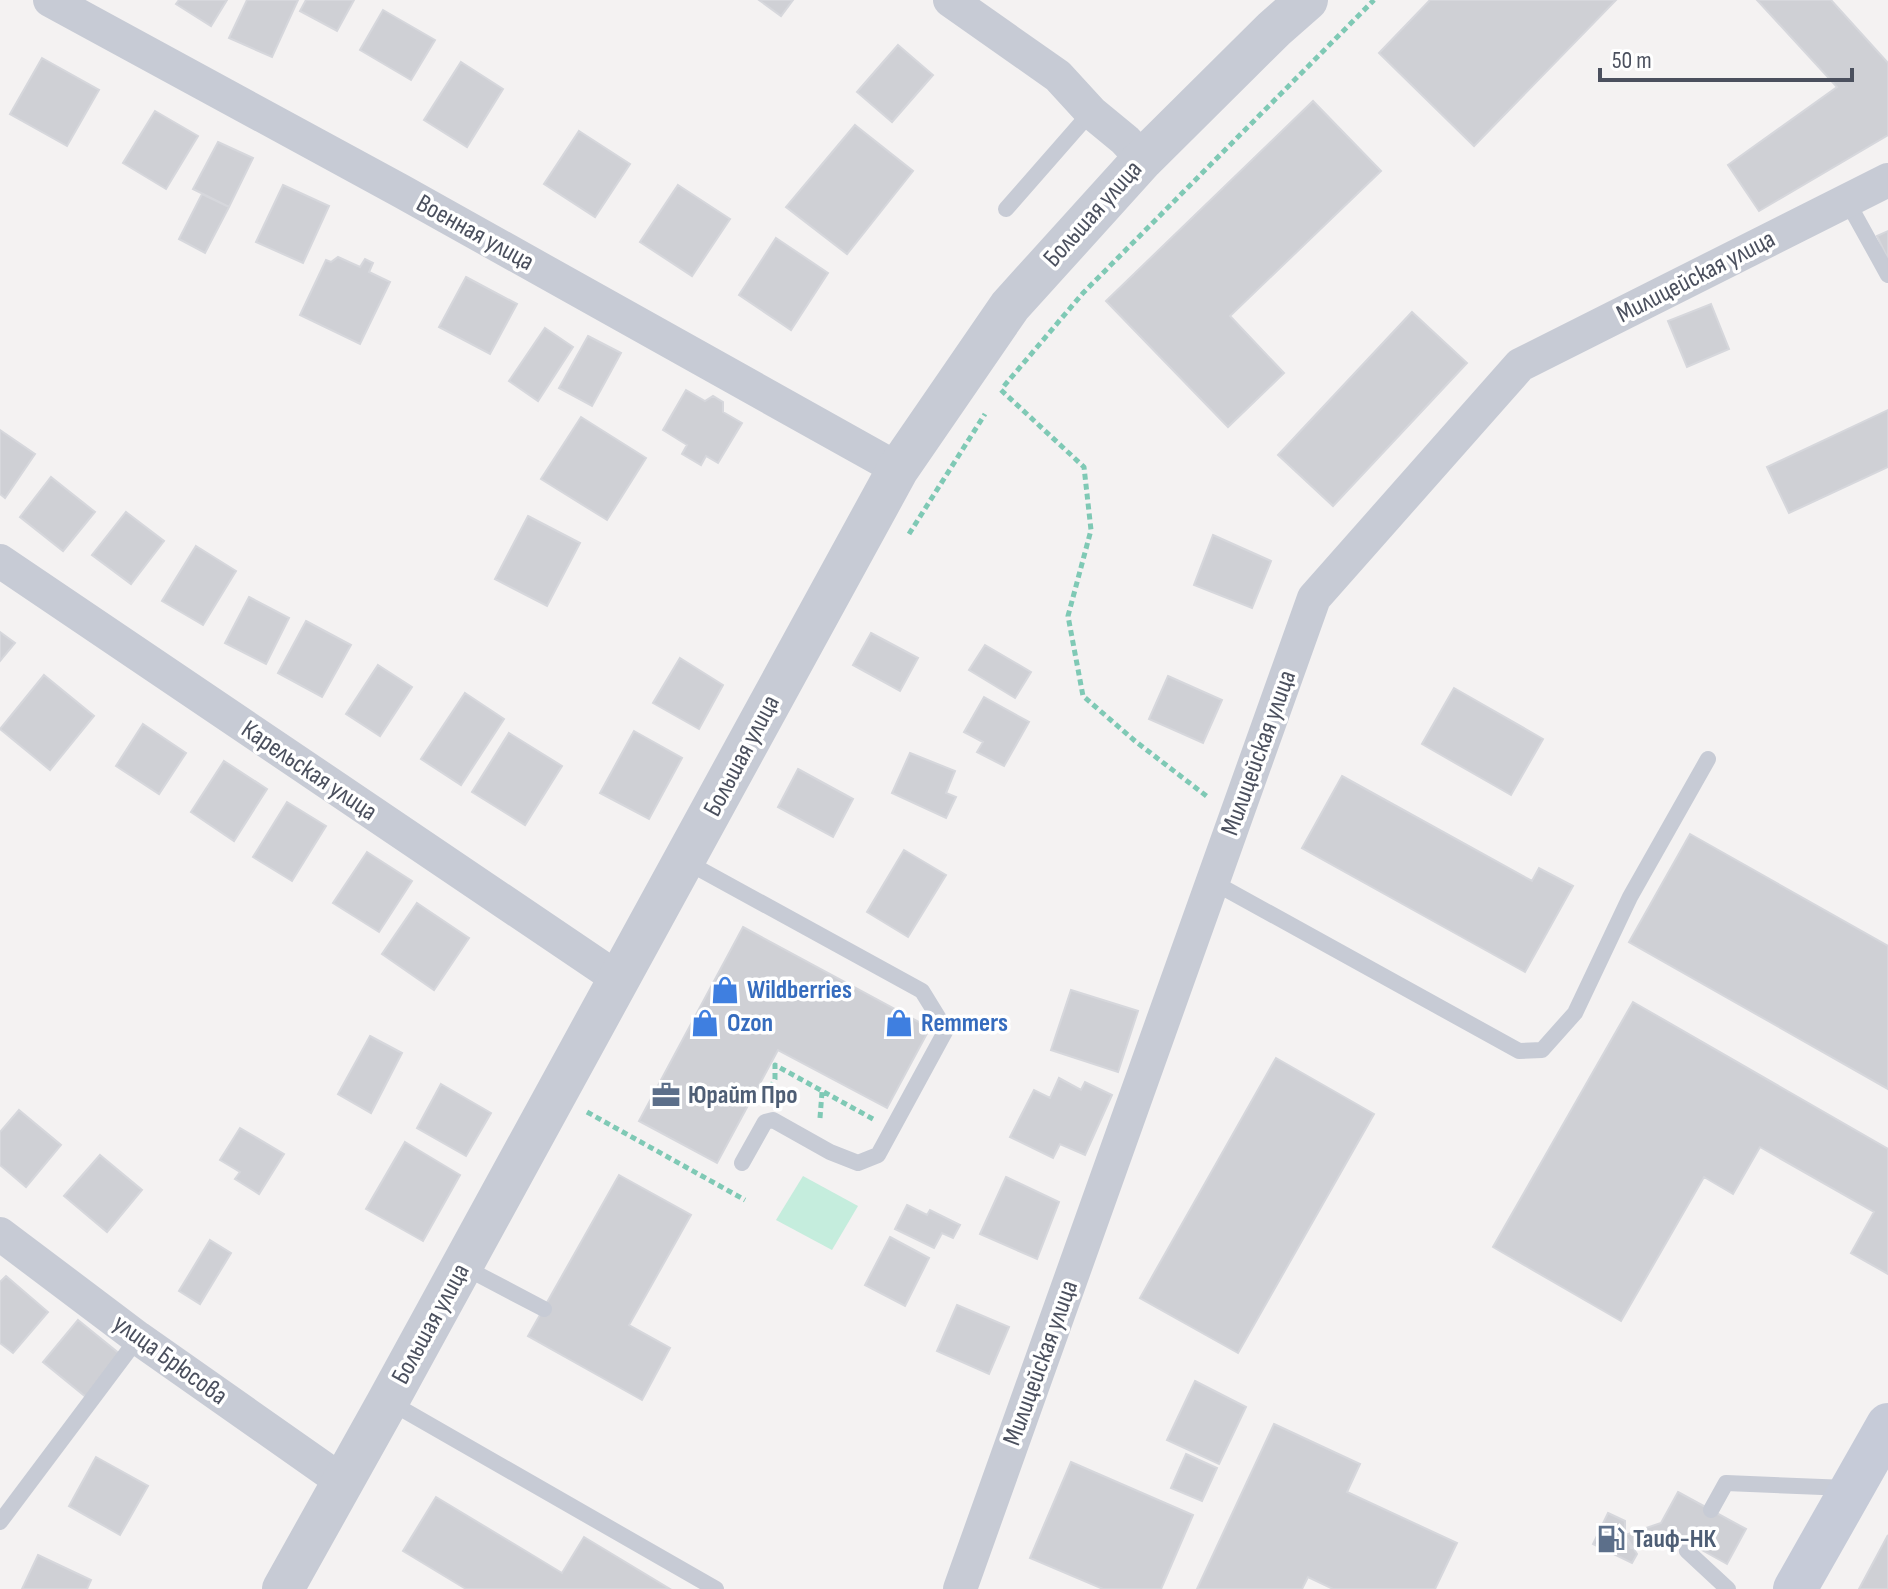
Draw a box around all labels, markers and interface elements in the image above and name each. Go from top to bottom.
scale bar [1600,32,1852,82]
text: 50 m [1612,46,1652,75]
street label: Большая улица [1037,154,1149,274]
street label: Военная улица [411,188,539,278]
street label: Милицейская улица [1612,224,1780,330]
street label: Милицейская улица [1215,666,1303,840]
street label: Большая улица [697,690,787,822]
street label: Карельская улица [235,714,383,828]
shop icon: Wildberries [710,975,740,1005]
place label: Wildberries [747,975,852,1006]
shop icon: Ozon [690,1008,720,1038]
place label: Ozon [727,1008,773,1039]
shop icon: Remmers [884,1008,914,1038]
place label: Remmers [921,1008,1008,1039]
office icon: Юрайт Про [651,1080,681,1110]
place label: Юрайт Про [688,1080,797,1111]
street label: Большая улица [385,1258,477,1390]
street label: Милицейская улица [997,1276,1085,1450]
street label: улица Брюсова [107,1308,233,1412]
fuel station icon: Таиф-НК [1596,1524,1626,1554]
place label: Таиф-НК [1633,1524,1717,1555]

